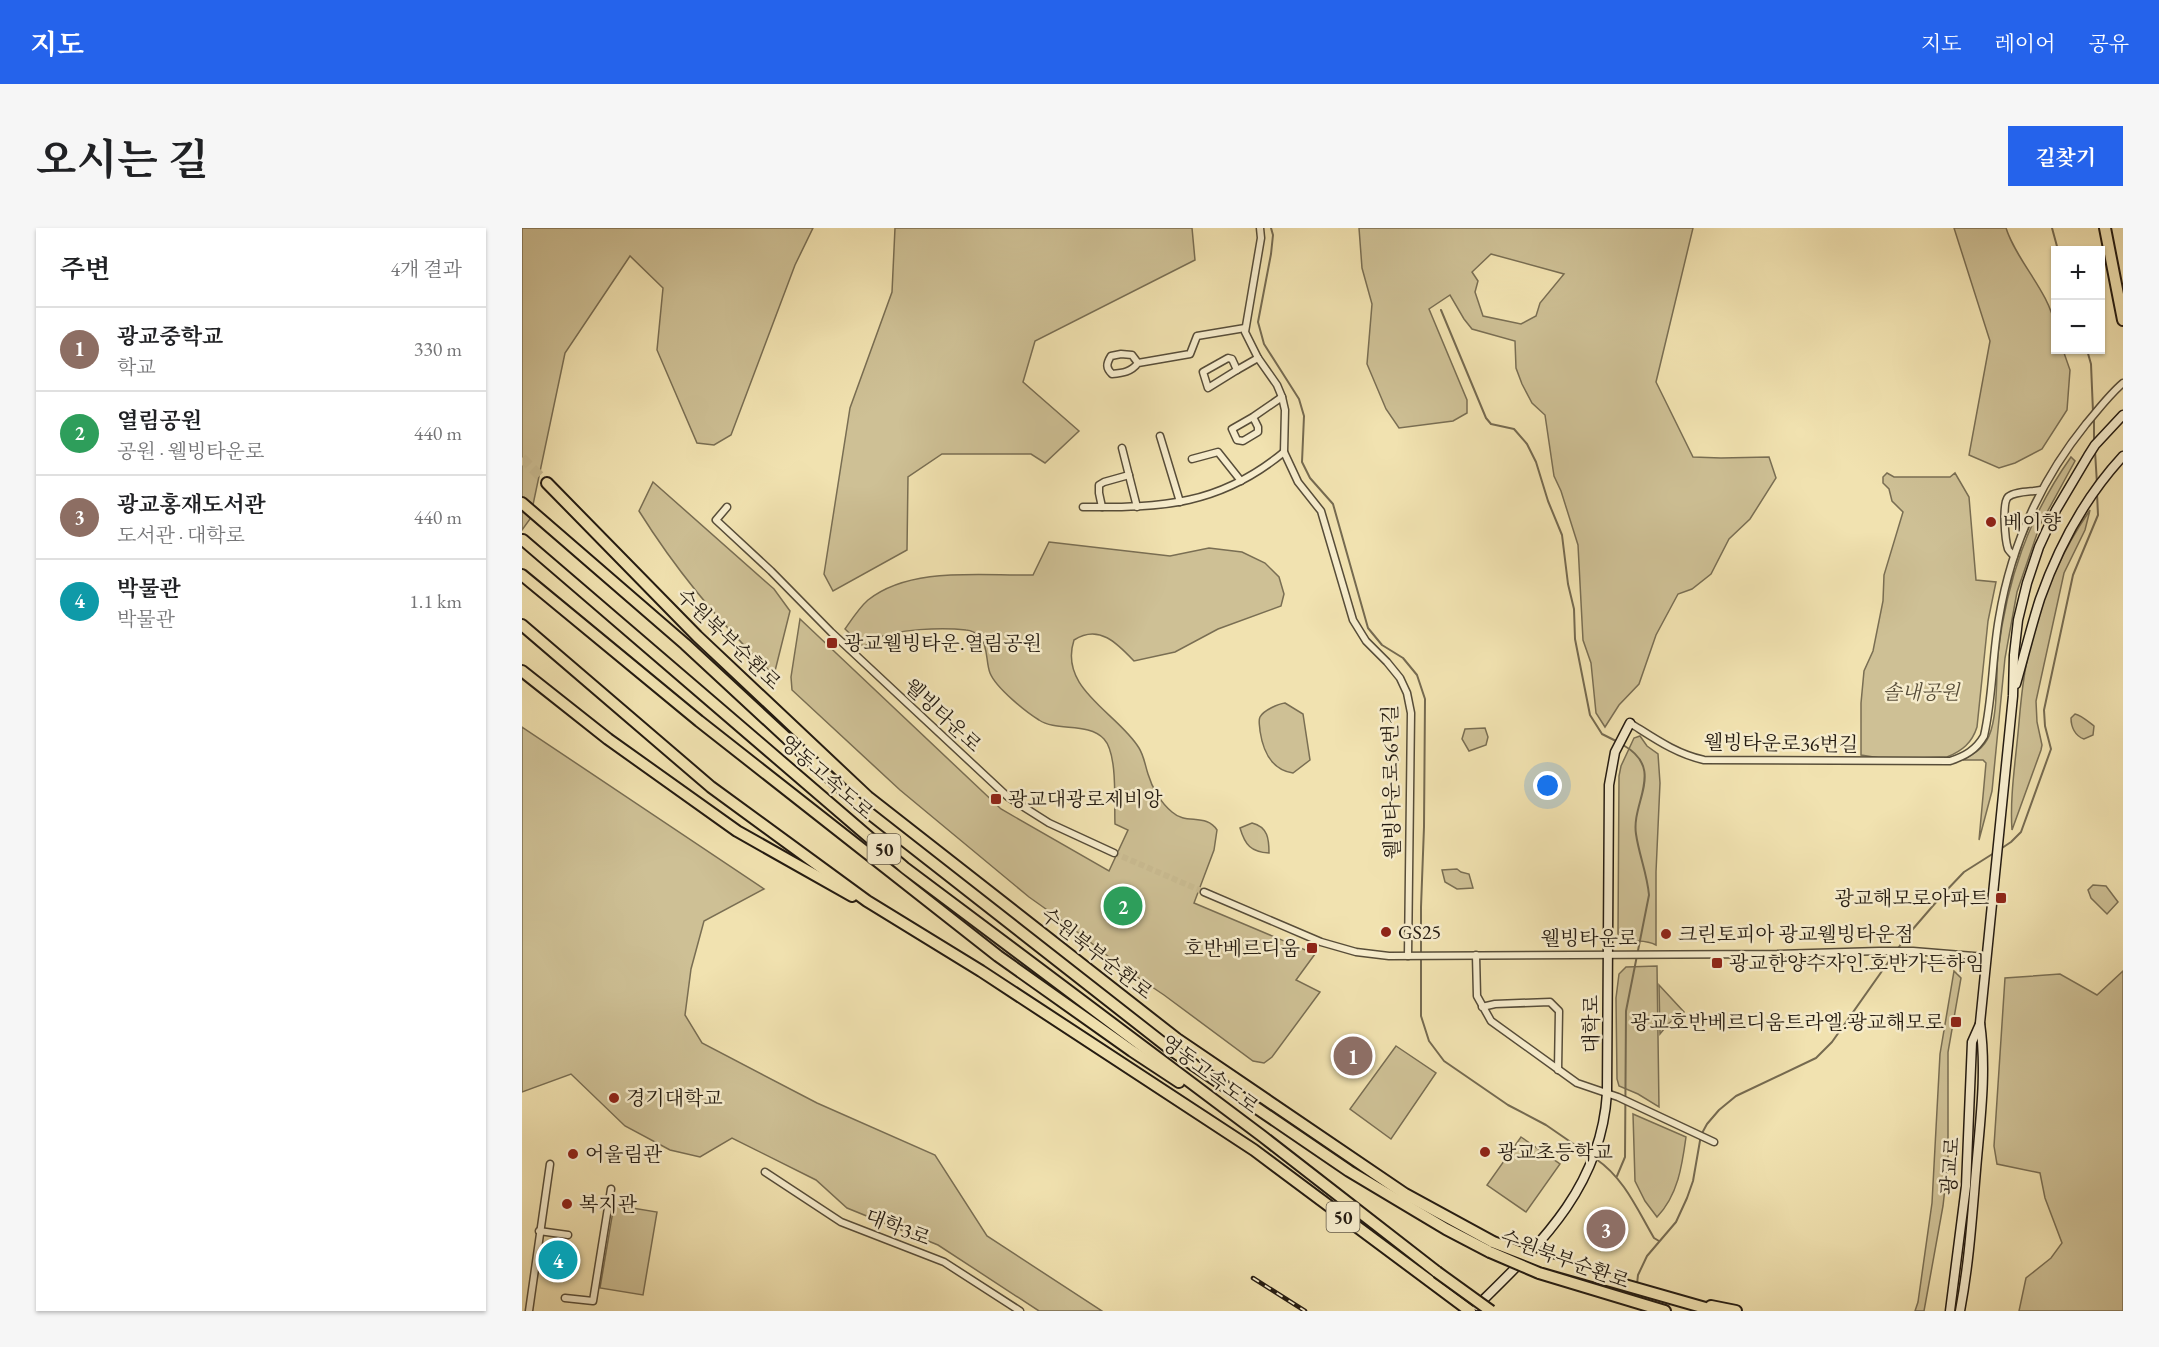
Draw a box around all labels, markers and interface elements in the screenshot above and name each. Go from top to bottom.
text: 지도 [30,26,84,62]
text: 지도 [1921,30,1962,57]
text: 레이어 [1995,30,2055,57]
text: 공유 [2088,30,2129,57]
button: 길찾기 [2008,126,2123,186]
text: 오시는 길 [36,132,208,187]
map controls [2051,246,2105,354]
button: + [2051,246,2105,300]
text: 주변 [60,252,110,286]
text: 4개 결과 [390,256,462,282]
button: − [2051,300,2105,354]
text: 광교중학교 [117,322,223,351]
text: 1 [74,336,85,362]
text: 330 m [414,336,462,362]
text: 학교 [117,354,156,380]
text: 열림공원 [117,406,202,435]
text: 2 [74,420,85,446]
text: 440 m [414,420,462,446]
text: 공원 · 웰빙타운로 [117,438,264,464]
text: 광교홍재도서관 [117,490,266,519]
text: 3 [74,504,85,530]
text: 440 m [414,504,462,530]
place label: 베이향 [2003,509,2062,535]
marker: 베이향 [1984,515,1998,529]
text: 도서관 · 대학로 [117,522,245,548]
text: 박물관 [117,574,181,603]
street label: 수원북부순환로 [671,583,787,695]
text: 4 [74,588,85,614]
text: 1.1 km [409,588,462,614]
text: 박물관 [117,606,175,632]
place label: 광교웰빙타운.열림공원 [844,630,1042,656]
marker: 광교웰빙타운.열림공원 [825,636,839,650]
street label: 웰빙타운로 [899,673,987,757]
park label: 솔내공원 [1882,679,1961,705]
street label: 웰빙타운로56번길 [1377,705,1405,859]
street label: 영동고속도로 [775,729,879,825]
street label: 웰빙타운로36번길 [1704,729,1858,757]
your location [1533,771,1562,800]
place label: 광교대광로제비앙 [1008,786,1163,812]
marker: 광교대광로제비앙 [989,792,1003,806]
road number: 50 [868,834,900,864]
pin: 2 [1104,884,1142,928]
place label: 광교해모로아파트 [1834,885,1989,911]
marker: 광교해모로아파트 [1994,891,2008,905]
street label: 수원북부순환로 [1036,901,1158,1005]
place label: GS25 [1398,919,1441,945]
place label: 크린토피아 광교웰빙타운점 [1678,921,1914,947]
marker: GS25 [1379,925,1393,939]
street label: 웰빙타운로 [1541,925,1637,951]
marker: 크린토피아 광교웰빙타운점 [1659,927,1673,941]
place label: 호반베르디움 [1184,935,1300,961]
marker: 호반베르디움 [1305,941,1319,955]
place label: 광교한양수자인.호반가든하임 [1729,950,1985,976]
marker: 광교한양수자인.호반가든하임 [1710,956,1724,970]
street label: 대학로 [1578,995,1604,1053]
place label: 광교호반베르디움트라엘.광교해모로 [1630,1009,1944,1035]
marker: 광교호반베르디움트라엘.광교해모로 [1949,1015,1963,1029]
street label: 영동고속도로 [1156,1029,1264,1119]
pin: 1 [1334,1034,1372,1078]
place label: 경기대학교 [626,1085,723,1111]
marker: 경기대학교 [607,1091,621,1105]
street label: 광교로 [1935,1136,1965,1196]
place label: 광교초등학교 [1497,1139,1614,1165]
place label: 어울림관 [585,1141,663,1167]
marker: 광교초등학교 [1478,1145,1492,1159]
marker: 어울림관 [566,1147,580,1161]
place label: 복지관 [579,1191,638,1217]
marker: 복지관 [560,1197,574,1211]
road number: 50 [1326,1202,1360,1232]
street label: 대학3로 [862,1203,934,1251]
pin: 3 [1586,1206,1626,1252]
street label: 수원북부순환로 [1497,1224,1633,1294]
pin: 4 [538,1238,578,1282]

